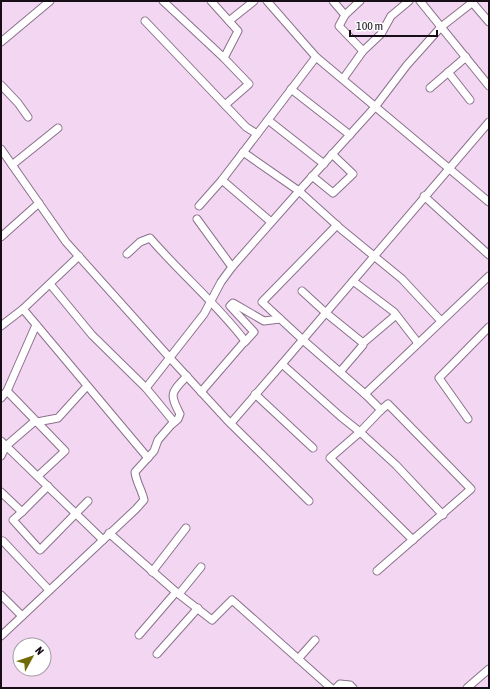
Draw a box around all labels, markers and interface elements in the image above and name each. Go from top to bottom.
scale bar [350,12,437,38]
text: 100 m [356,19,383,33]
north arrow [12,637,52,677]
text: N [33,644,46,657]

